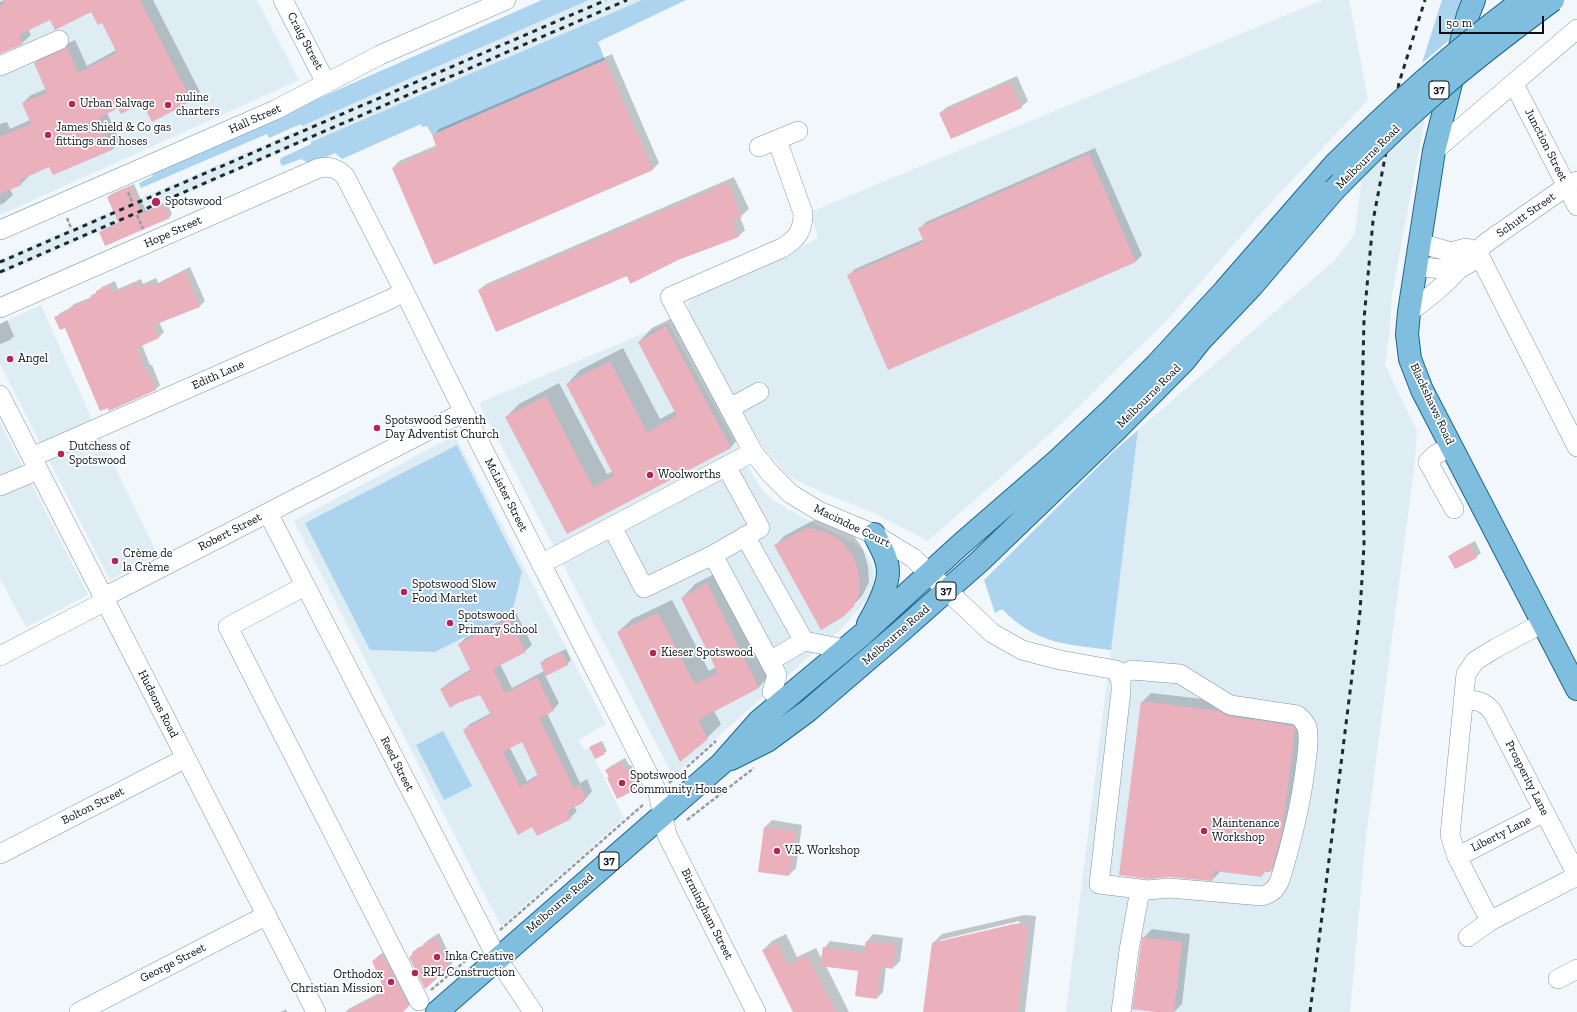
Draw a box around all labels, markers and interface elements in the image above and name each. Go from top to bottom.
scale bar [1441,8,1546,34]
street label: Craig Street [284,10,326,72]
text: 50 m [1446,16,1472,30]
road number: 37 [1429,81,1449,99]
place label: nuline charters [176,91,219,119]
place label: Urban Salvage [80,97,155,111]
marker: Urban Salvage [67,99,77,109]
marker: nuline charters [163,100,173,110]
street label: Hall Street [227,101,283,137]
street label: Junction Street [1522,106,1570,184]
place label: James Shield & Co gas fittings and hoses [56,121,171,149]
street label: Melbourne Road [1333,122,1403,192]
marker: James Shield & Co gas fittings and hoses [43,130,53,140]
street label: Schutt Street [1494,189,1558,241]
place label: Spotswood [165,195,222,209]
marker: Spotswood [150,196,162,208]
street label: Hope Street [142,213,204,251]
place label: Angel [18,352,48,366]
marker: Angel [5,354,15,364]
street label: Edith Lane [190,357,246,393]
street label: Melbourne Road [1114,361,1184,431]
street label: Blackshaws Road [1407,361,1457,447]
place label: Spotswood Seventh Day Adventist Church [385,414,499,442]
marker: Spotswood Seventh Day Adventist Church [372,423,382,433]
place label: Dutchess of Spotswood [69,440,130,468]
marker: Dutchess of Spotswood [56,449,66,459]
street label: McLister Street [481,456,531,534]
place label: Woolworths [658,468,721,482]
marker: Woolworths [645,470,655,480]
street label: Macindoe Court [811,501,893,551]
street label: Robert Street [196,510,264,554]
place label: Crème de la Crème [123,547,172,575]
marker: Crème de la Crème [110,556,120,566]
place label: Spotswood Slow Food Market [412,578,496,606]
road number: 37 [936,582,956,600]
marker: Spotswood Slow Food Market [399,587,409,597]
street label: Melbourne Road [859,602,933,668]
place label: Spotswood Primary School [458,609,537,637]
marker: Spotswood Primary School [445,618,455,628]
place label: Kieser Spotswood [661,646,753,660]
marker: Kieser Spotswood [648,648,658,658]
street label: Hudsons Road [135,668,181,740]
street label: Reed Street [377,734,417,794]
street label: Prosperity Lane [1502,738,1552,818]
place label: Spotswood Community House [630,769,727,797]
marker: Spotswood Community House [617,778,627,788]
street label: Bolton Street [59,784,127,828]
street label: Liberty Lane [1469,813,1533,855]
place label: Maintenance Workshop [1212,817,1279,845]
marker: Maintenance Workshop [1199,826,1209,836]
place label: V.R. Workshop [785,844,860,858]
marker: V.R. Workshop [772,846,782,856]
road number: 37 [599,852,619,870]
street label: Birmingham Street [678,866,736,962]
street label: Melbourne Road [523,870,597,936]
street label: George Street [138,940,208,986]
place label: Inka Creative [445,950,514,964]
marker: Inka Creative [432,952,442,962]
place label: RPL Construction [423,966,515,980]
place label: Orthodox Christian Mission [291,968,383,996]
marker: RPL Construction [410,968,420,978]
marker: Orthodox Christian Mission [386,977,396,987]

